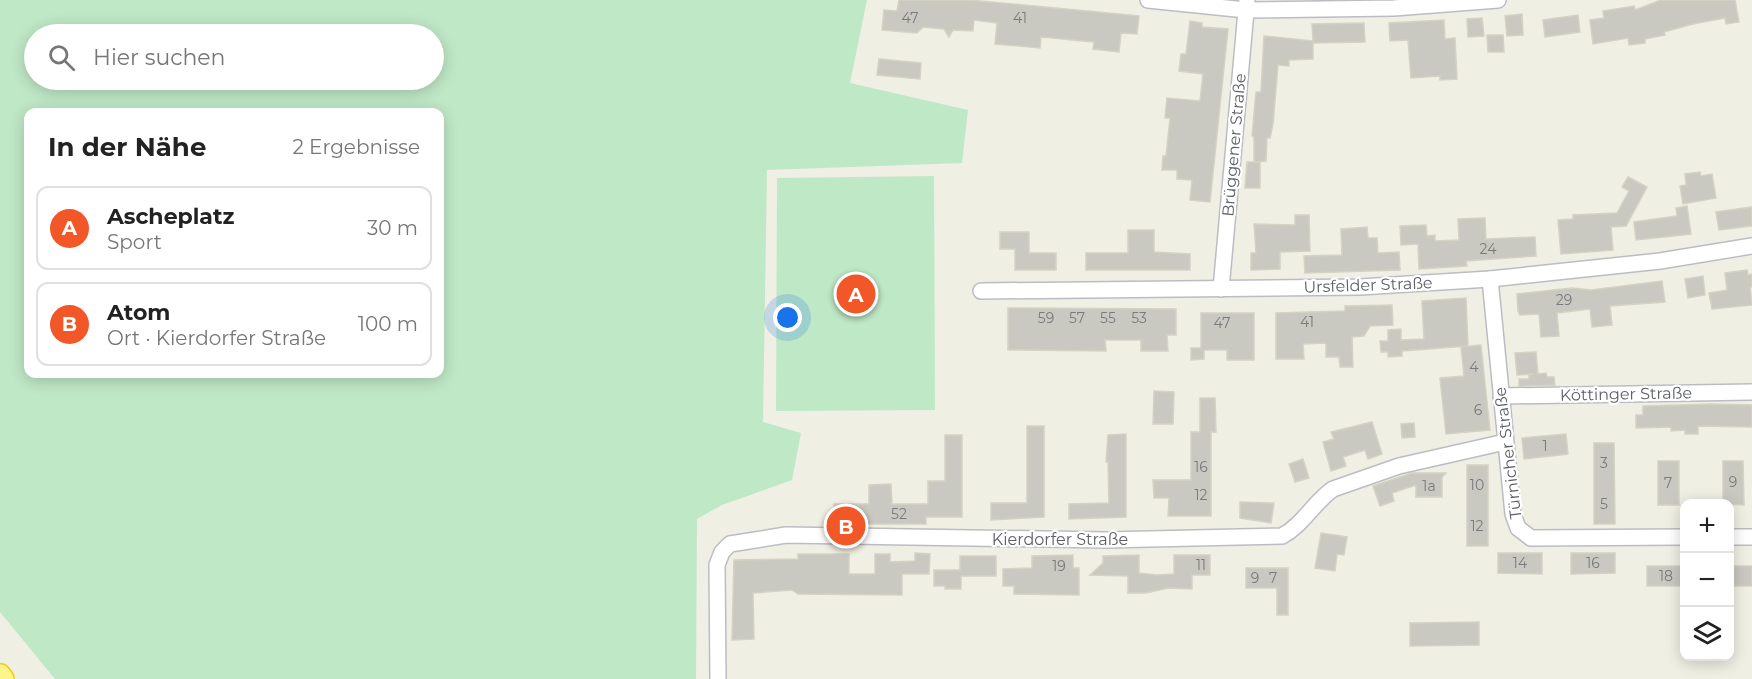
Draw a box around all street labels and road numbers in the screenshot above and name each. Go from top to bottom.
street label: Brüggener Straße [1218,73,1250,217]
street label: Ursfelder Straße [1303,273,1433,297]
street label: Köttinger Straße [1560,383,1692,405]
street label: Türnicher Straße [1490,386,1526,520]
street label: Kierdorfer Straße [992,530,1128,549]

